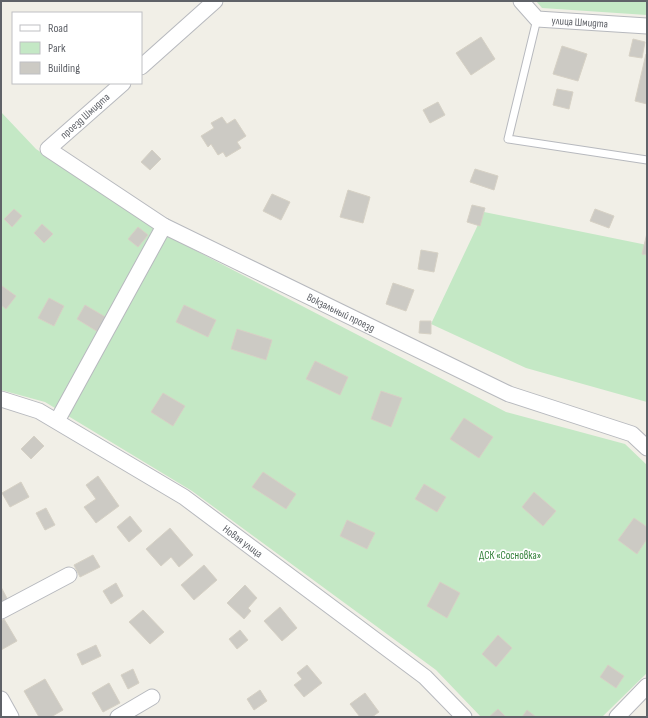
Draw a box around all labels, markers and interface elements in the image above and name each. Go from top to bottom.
legend [12,12,142,84]
street label: улица Шмидта [551,13,609,30]
text: Road [48,21,68,36]
text: Park [48,41,66,56]
text: Building [48,61,80,76]
street label: проезд Шмидта [58,90,112,142]
street label: Вокзальный проезд [305,290,377,334]
street label: Новая улица [220,522,265,560]
park label: ДСК «Сосновка» [479,549,541,562]

